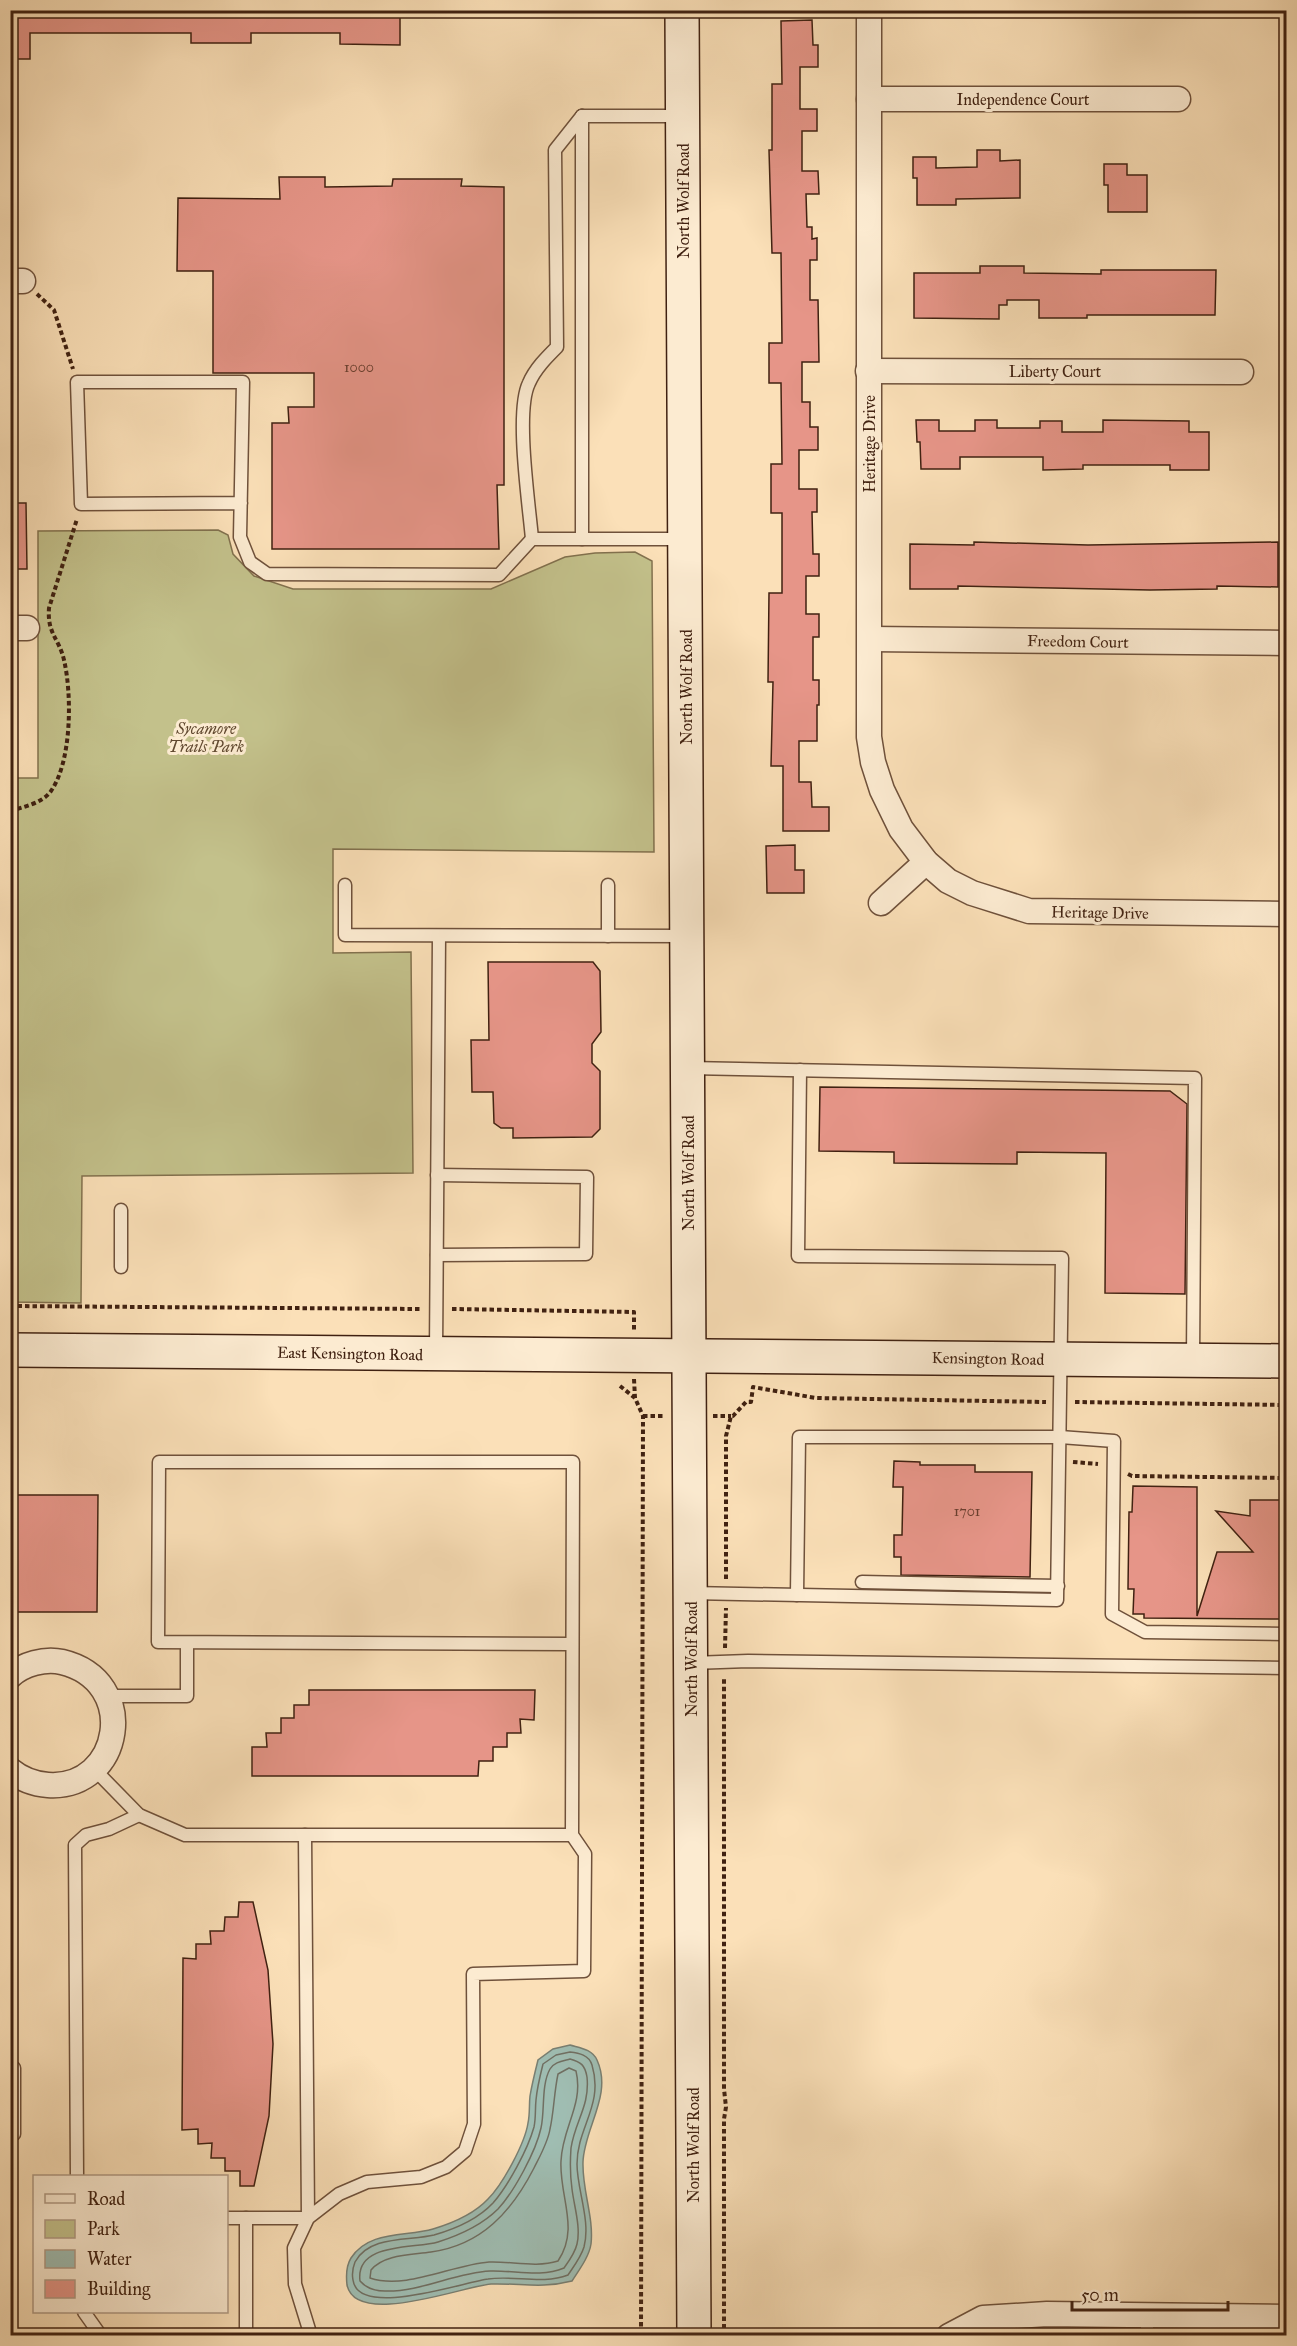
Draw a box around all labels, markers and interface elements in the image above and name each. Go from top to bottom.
street label: Independence Court [956,90,1090,109]
street label: North Wolf Road [674,143,693,259]
house number: 1000 [344,359,374,376]
street label: Liberty Court [1009,362,1102,381]
street label: Heritage Drive [860,395,880,493]
street label: North Wolf Road [677,629,696,745]
street label: Freedom Court [1027,631,1129,652]
park label: Sycamore Trails Park [168,719,244,756]
street label: Heritage Drive [1051,902,1149,924]
street label: North Wolf Road [679,1115,698,1231]
street label: East Kensington Road [277,1343,423,1365]
street label: Kensington Road [931,1348,1045,1370]
house number: 1701 [954,1503,981,1520]
street label: North Wolf Road [682,1601,701,1717]
street label: North Wolf Road [684,2087,703,2203]
legend [33,2175,228,2313]
text: Road [87,2188,125,2210]
text: Park [87,2218,120,2240]
text: Water [87,2248,132,2270]
scale bar [1072,2274,1228,2312]
text: Building [87,2278,151,2301]
text: 50 m [1081,2284,1119,2306]

